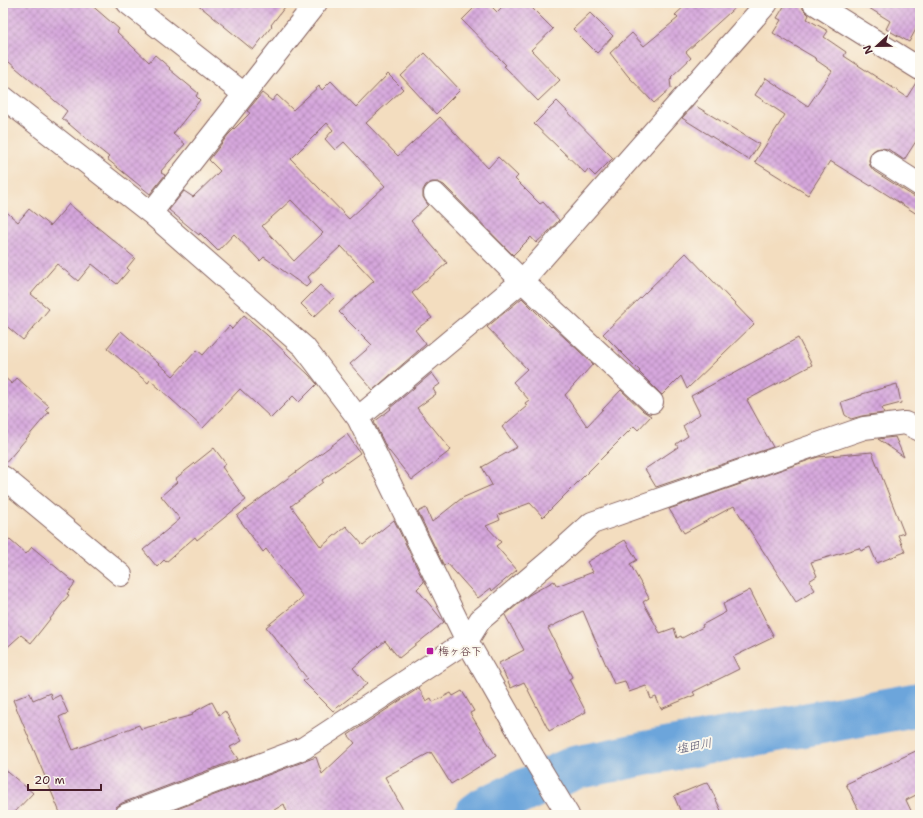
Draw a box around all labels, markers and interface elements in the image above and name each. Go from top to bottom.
north arrow [857,26,897,66]
text: N [859,42,877,56]
place label: 梅ヶ谷下 [438,644,482,659]
marker: 梅ヶ谷下 [425,646,435,656]
water label: 塩田川 [675,735,713,757]
scale bar [28,766,101,792]
text: 20 m [34,772,65,788]

